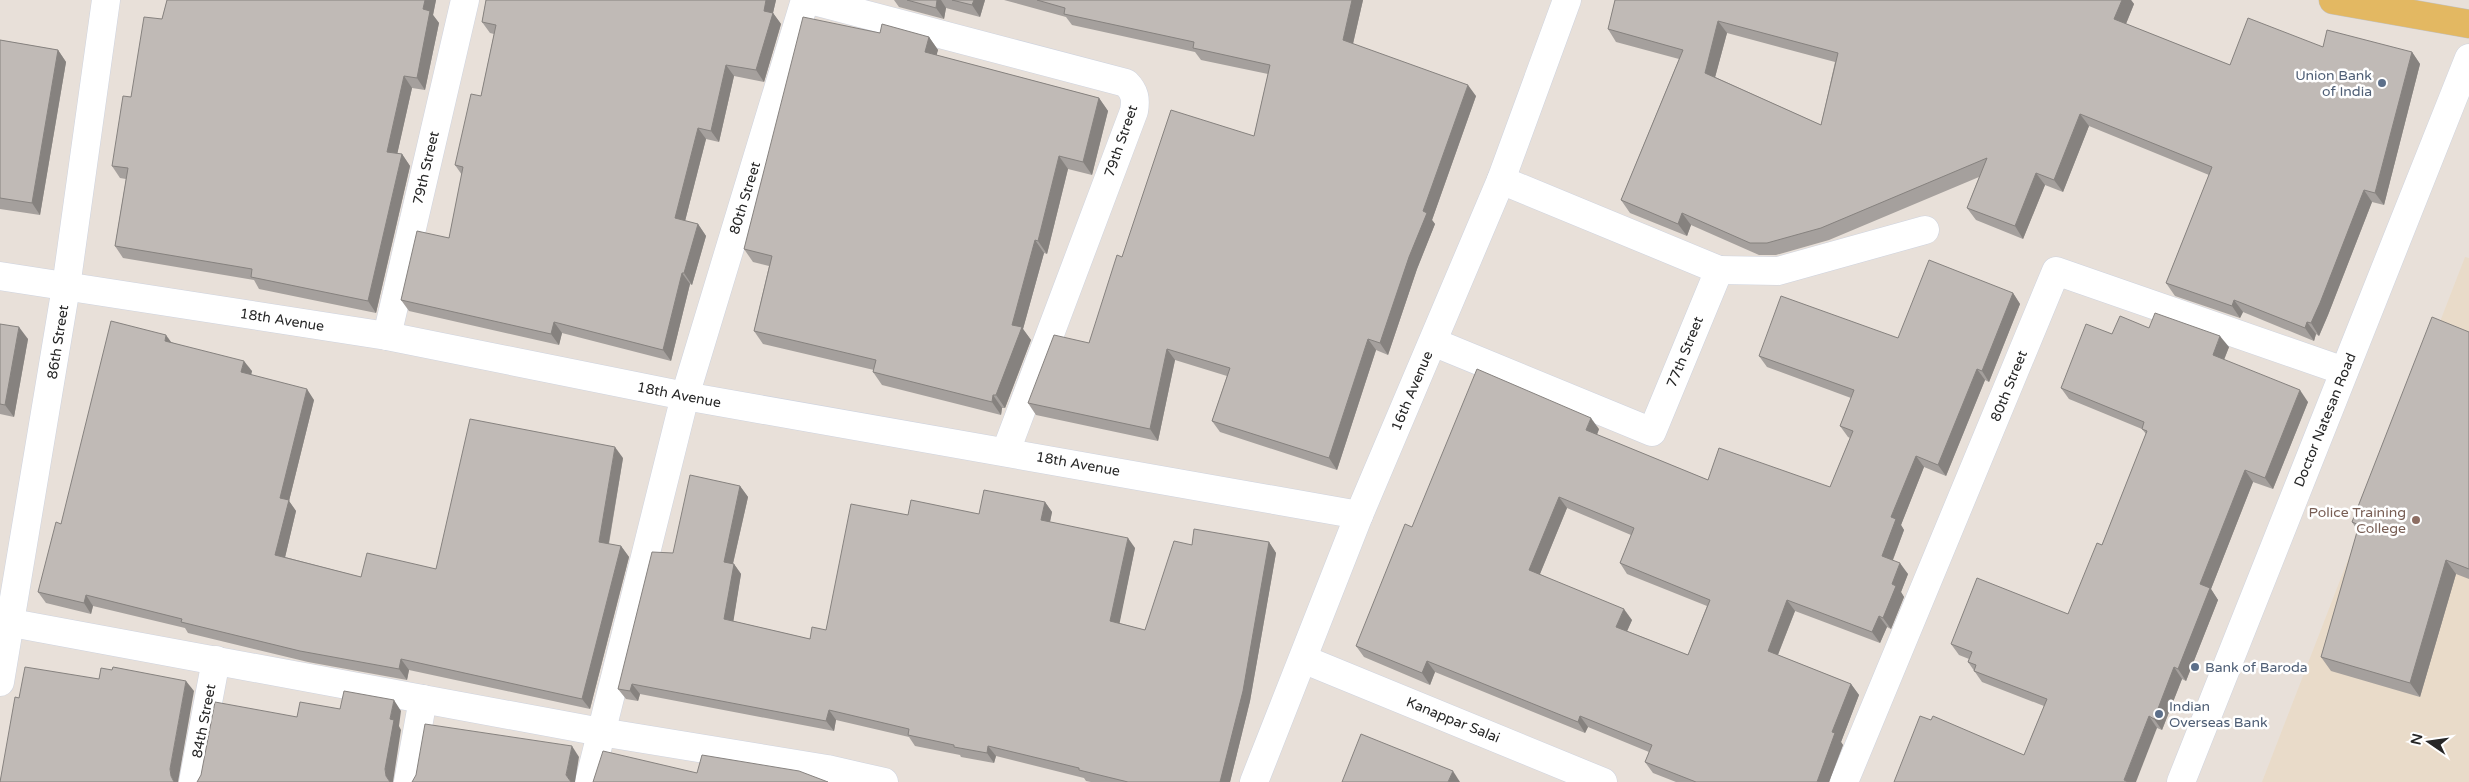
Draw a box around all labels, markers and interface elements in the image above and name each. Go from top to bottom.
place label: Union Bank of India [2295,67,2372,100]
marker: Union Bank of India [2376,77,2388,89]
street label: 79th Street [1101,102,1141,179]
street label: 79th Street [409,129,443,207]
street label: 80th Street [726,159,764,236]
street label: 86th Street [44,303,72,380]
street label: 18th Avenue [239,305,325,335]
street label: 77th Street [1663,313,1707,390]
street label: 80th Street [1987,347,2031,424]
street label: 16th Avenue [1388,348,1436,434]
street label: Doctor Natesan Road [2290,351,2360,489]
street label: 18th Avenue [636,379,723,411]
street label: 18th Avenue [1035,448,1121,480]
place label: Police Training College [2309,504,2406,537]
marker: Police Training College [2410,514,2422,526]
place label: Bank of Baroda [2205,659,2308,676]
marker: Bank of Baroda [2189,661,2201,673]
street label: 84th Street [188,682,220,759]
street label: Kanappar Salai [1404,693,1502,747]
place label: Indian Overseas Bank [2169,698,2268,731]
marker: Indian Overseas Bank [2153,708,2165,720]
north arrow [2404,717,2454,767]
text: N [2407,732,2426,747]

